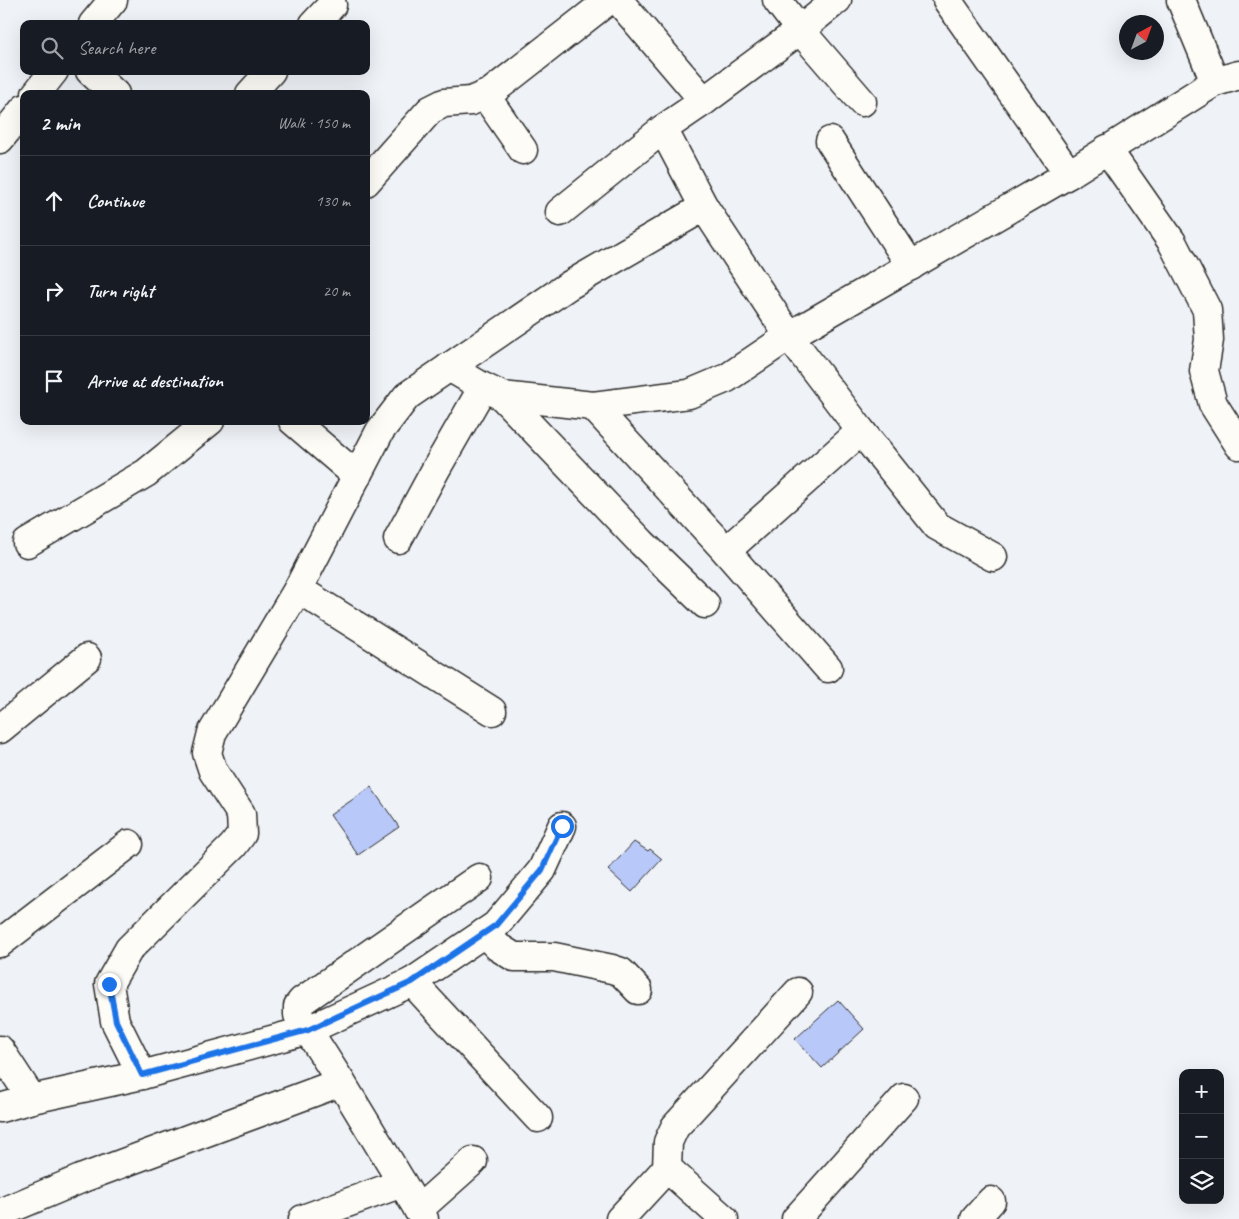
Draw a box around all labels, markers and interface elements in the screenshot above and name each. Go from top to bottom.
north arrow [1119,15,1164,60]
search box [20,20,370,75]
icon: search [38,34,66,62]
text: Search here [78,36,155,60]
text: 2 min [40,110,80,136]
text: Walk · 150 m [278,113,350,133]
icon: ahead [40,187,68,215]
text: Continue [87,189,144,213]
text: 130 m [316,191,350,211]
icon: right [40,277,68,305]
text: Turn right [87,279,154,303]
text: 20 m [323,281,350,301]
icon: arrive [40,367,68,395]
text: Arrive at destination [87,369,223,393]
route start [551,815,574,838]
route end [98,973,121,996]
map controls [1179,1069,1224,1204]
button: + [1179,1069,1224,1114]
button: − [1179,1114,1224,1159]
button: layers [1179,1159,1224,1204]

